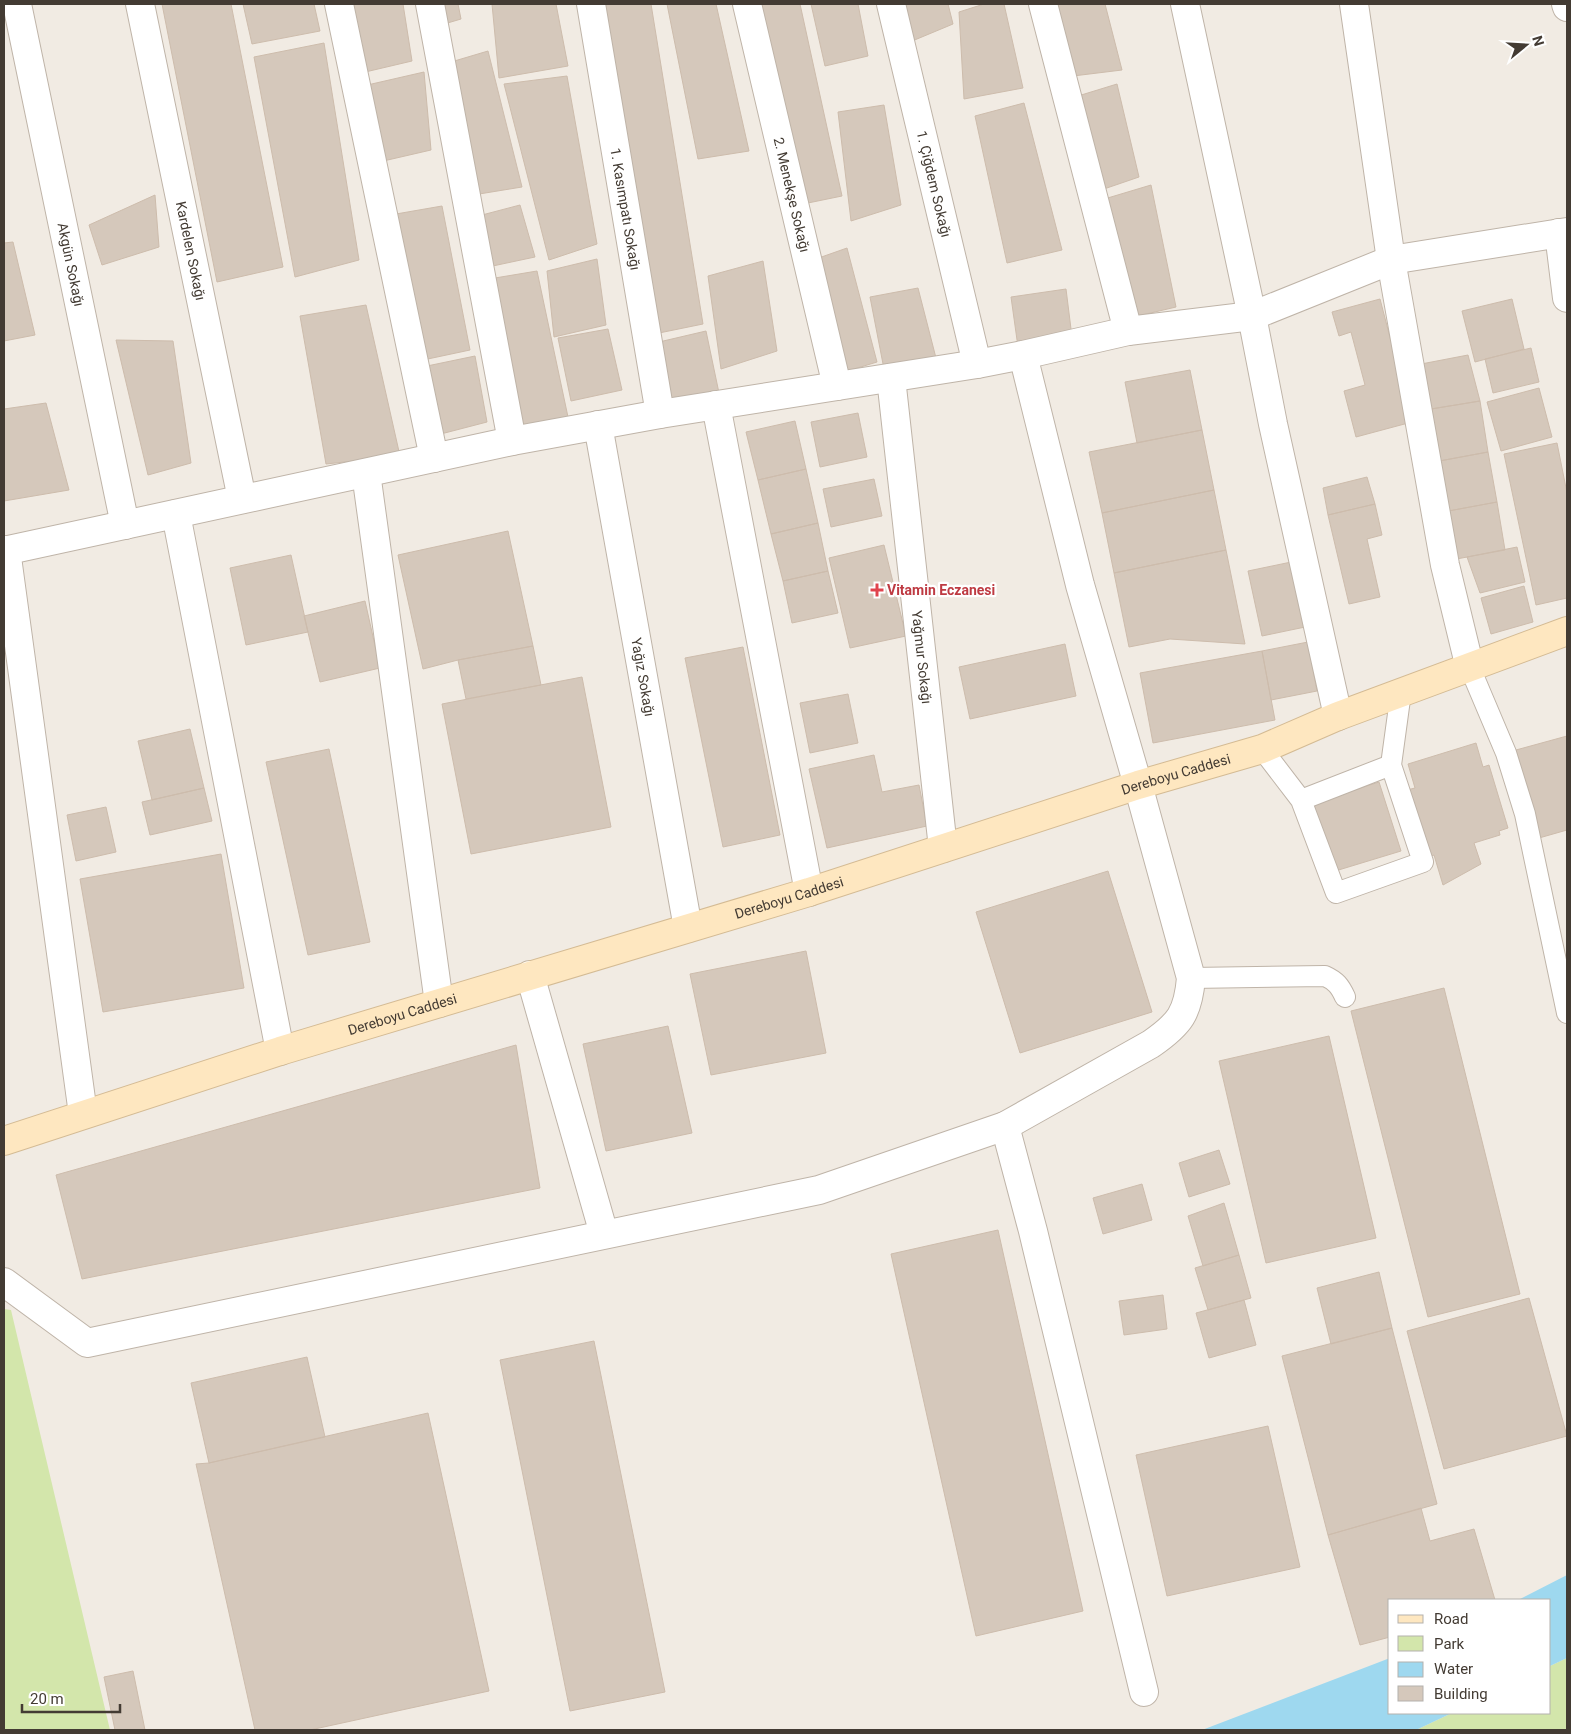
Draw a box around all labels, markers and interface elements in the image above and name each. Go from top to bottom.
north arrow [1501,20,1551,70]
text: N [1529,34,1548,48]
street label: 1. Çiğdem Sokağı [914,129,954,239]
street label: 2. Menekşe Sokağı [771,136,813,254]
street label: 1. Kasımpatı Sokağı [607,147,644,272]
street label: Kardelen Sokağı [173,200,209,302]
street label: Akgün Sokağı [55,221,87,308]
place label: Vitamin Eczanesi [887,582,995,598]
marker: Vitamin Eczanesi [871,584,883,596]
street label: Yağmur Sokağı [909,610,935,705]
street label: Yağız Sokağı [628,636,658,718]
street label: Dereboyu Caddesi [1119,751,1232,798]
street label: Dereboyu Caddesi [733,873,845,922]
street label: Dereboyu Caddesi [346,990,459,1038]
legend [1388,1599,1551,1714]
text: Road [1434,1610,1468,1628]
text: Park [1434,1635,1465,1653]
text: Water [1434,1660,1473,1678]
scale bar [22,1682,120,1714]
text: Building [1434,1685,1488,1703]
text: 20 m [30,1690,64,1708]

